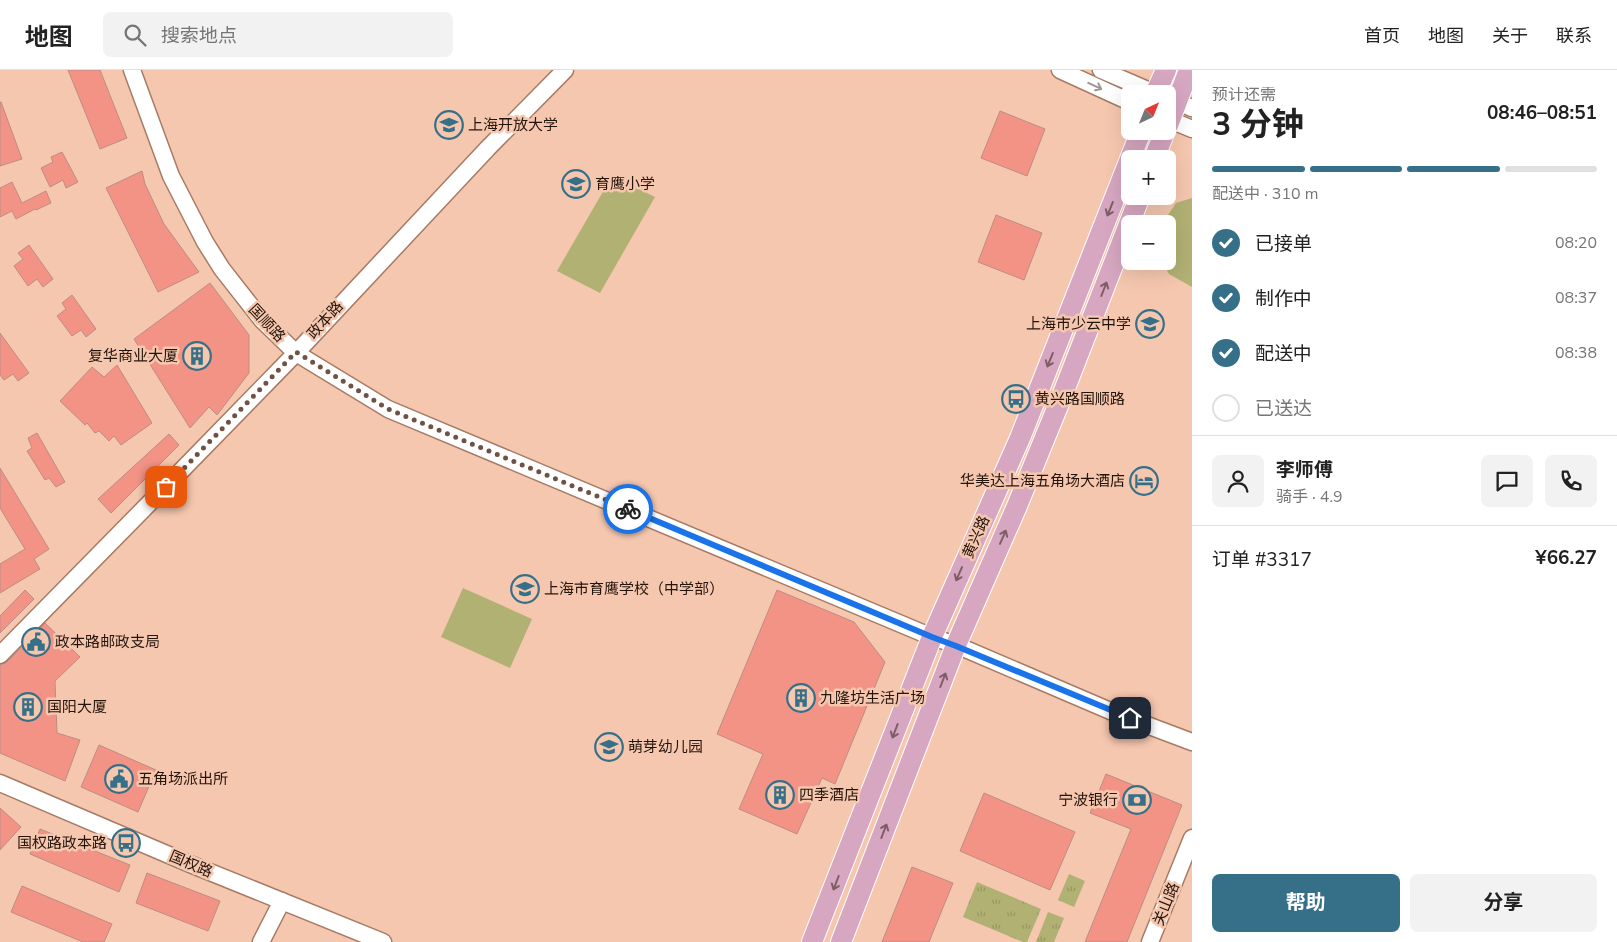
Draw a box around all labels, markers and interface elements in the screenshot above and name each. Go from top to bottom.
search box [103,12,453,57]
text: 地图 [25,21,73,53]
icon: search [121,21,149,49]
text: 搜索地点 [161,23,237,49]
text: 首页 [1364,24,1400,48]
text: 地图 [1428,24,1464,48]
text: 关于 [1492,24,1528,48]
text: 联系 [1556,24,1592,48]
one-way arrow [1087,82,1102,92]
text: 预计还需 [1212,84,1276,106]
north arrow [1121,85,1176,140]
map controls [1121,85,1176,270]
text: 08:46–08:51 [1487,100,1597,126]
text: 3 分钟 [1212,103,1304,146]
school or university icon: 上海开放大学 [434,110,464,140]
place label: 上海开放大学 [468,115,558,135]
button: + [1121,150,1176,205]
school or university icon: 育鹰小学 [561,169,591,199]
place label: 育鹰小学 [595,174,655,194]
text: 配送中 · 310 m [1212,183,1318,205]
one-way arrow [1104,201,1114,216]
button: − [1121,215,1176,270]
icon: check [1212,229,1240,257]
text: 已接单 [1255,231,1312,257]
text: 08:20 [1555,232,1597,254]
one-way arrow [1100,282,1109,297]
icon: check [1212,284,1240,312]
text: 制作中 [1255,286,1312,312]
text: 08:37 [1555,287,1597,309]
street label: 政本路 [303,297,347,343]
street label: 国顺路 [244,300,290,346]
school or university icon: 上海市少云中学 [1135,309,1165,339]
place label: 上海市少云中学 [1026,314,1131,334]
icon: check [1212,339,1240,367]
building icon: 复华商业大厦 [182,341,212,371]
text: 配送中 [1255,341,1312,367]
text: 08:38 [1555,342,1597,364]
place label: 复华商业大厦 [88,346,178,366]
one-way arrow [1045,352,1054,367]
bus stop icon: 黄兴路国顺路 [1001,384,1031,414]
place label: 黄兴路国顺路 [1035,389,1125,409]
text: 已送达 [1255,396,1312,422]
button: person [1212,455,1264,507]
button: chat [1481,455,1533,507]
button: phone [1545,455,1597,507]
text: 李师傅 [1276,457,1333,483]
pin [145,466,187,508]
hotel icon: 华美达上海五角场大酒店 [1129,466,1159,496]
place label: 华美达上海五角场大酒店 [960,471,1125,491]
icon: bag [152,473,180,501]
courier [603,484,653,534]
text: 骑手 · 4.9 [1276,486,1343,508]
icon: bike [614,495,642,523]
street label: 黄兴路 [958,512,994,562]
one-way arrow [999,530,1009,545]
text: ¥66.27 [1535,545,1597,571]
text: 订单 #3317 [1212,547,1312,573]
one-way arrow [954,566,964,581]
school or university icon: 上海市育鹰学校（中学部） [510,574,540,604]
place label: 上海市育鹰学校（中学部） [544,579,724,599]
public building icon: 政本路邮政支局 [21,627,51,657]
place label: 政本路邮政支局 [55,632,160,652]
one-way arrow [939,672,948,687]
building icon: 九隆坊生活广场 [786,683,816,713]
place label: 九隆坊生活广场 [820,688,925,708]
building icon: 国阳大厦 [13,692,43,722]
place label: 国阳大厦 [47,697,107,717]
pin [1109,697,1151,739]
icon: home [1116,704,1144,732]
one-way arrow [890,723,899,739]
school or university icon: 萌芽幼儿园 [594,732,624,762]
place label: 萌芽幼儿园 [628,737,703,757]
public building icon: 五角场派出所 [104,764,134,794]
place label: 五角场派出所 [138,769,228,789]
building icon: 四季酒店 [765,780,795,810]
place label: 四季酒店 [799,785,859,805]
bank icon: 宁波银行 [1122,785,1152,815]
place label: 宁波银行 [1058,790,1118,810]
one-way arrow [880,824,889,839]
bus stop icon: 国权路政本路 [111,828,141,858]
place label: 国权路政本路 [17,833,107,853]
street label: 国权路 [166,846,216,882]
button: 帮助 [1212,874,1400,932]
button: 分享 [1410,874,1597,932]
one-way arrow [830,875,840,890]
street label: 关山路 [1148,879,1184,929]

